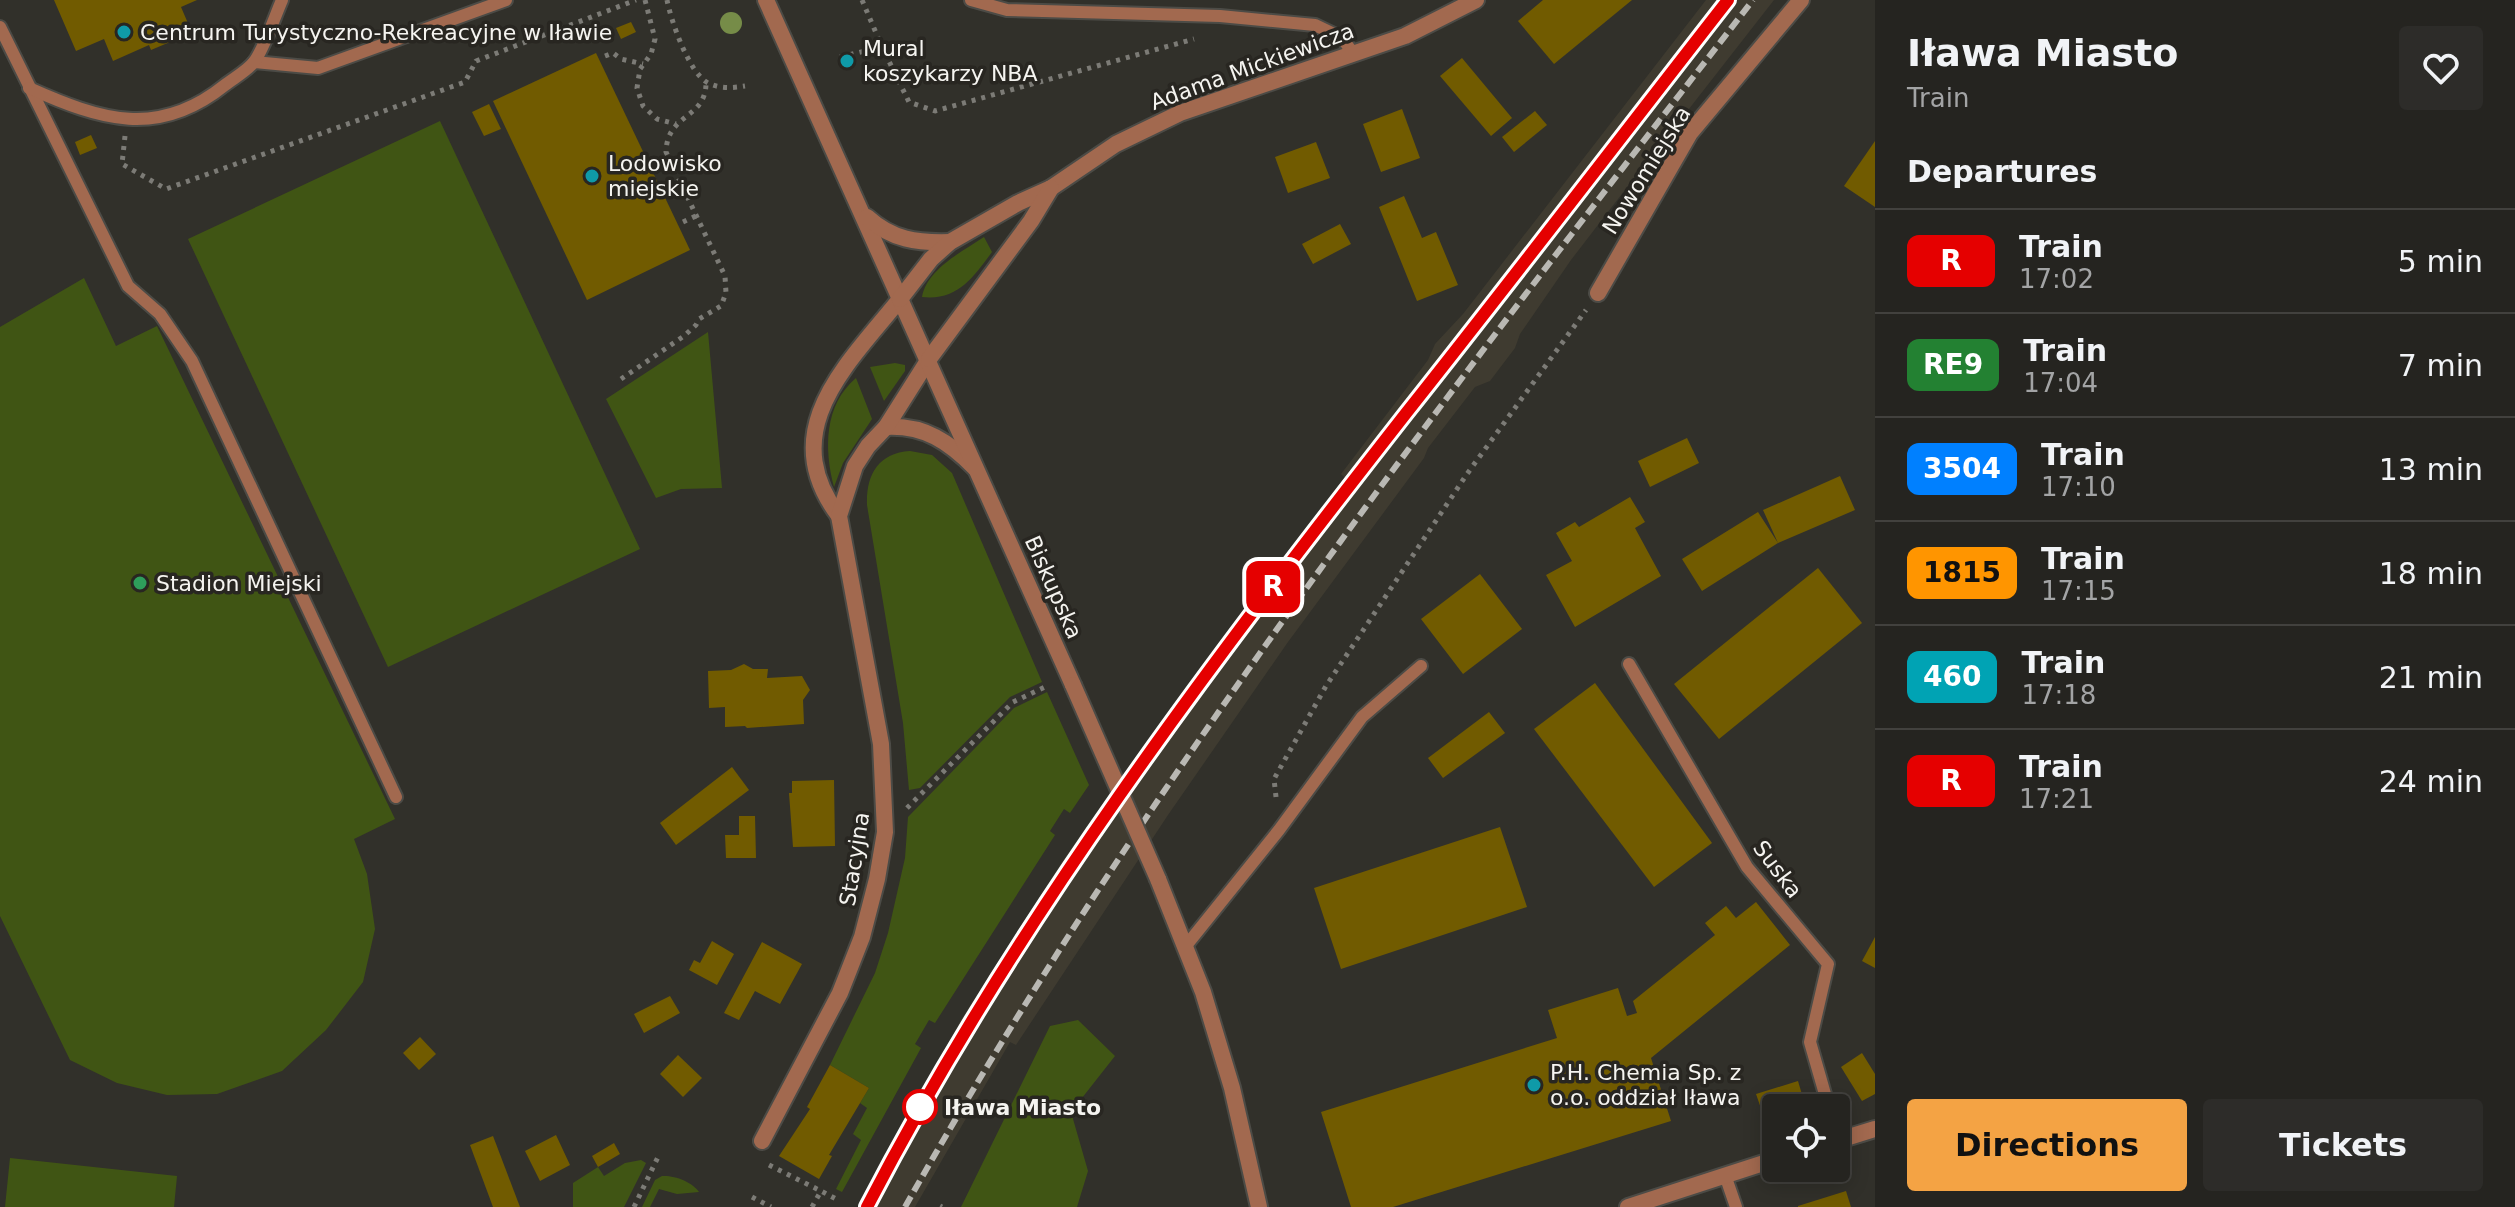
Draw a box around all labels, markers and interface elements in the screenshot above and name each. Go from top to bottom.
street label: Adama Mickiewicza [1147,18,1357,115]
place label: Centrum Turystyczno-Rekreacyjne w Iławie [140,20,612,45]
marker: Centrum Turystyczno-Rekreacyjne w Iławie [115,23,133,41]
button: heart [2399,26,2483,110]
text: Iława Miasto [1907,31,2178,75]
place label: Mural koszykarzy NBA [863,36,1038,86]
marker: Mural koszykarzy NBA [838,52,856,70]
text: Train [1907,83,1969,113]
street label: Nowomiejska [1597,102,1696,239]
place label: Lodowisko miejskie [608,151,722,201]
text: Departures [1907,154,2097,189]
marker: Lodowisko miejskie [583,167,601,185]
text: Train [2019,229,2103,264]
text: R [1940,244,1962,277]
text: 5 min [2398,244,2483,279]
text: 17:02 [2019,264,2094,294]
text: Train [2023,333,2107,368]
text: RE9 [1923,348,1983,381]
text: 7 min [2398,348,2483,383]
text: 17:04 [2023,368,2098,398]
text: Train [2041,437,2125,472]
text: 3504 [1923,452,2001,485]
text: 13 min [2379,452,2483,487]
text: 17:10 [2041,472,2116,502]
street label: Biskupska [1020,532,1087,643]
text: Train [2041,541,2125,576]
text: 1815 [1923,556,2001,589]
text: 18 min [2379,556,2483,591]
line badge: R [1247,561,1299,613]
text: R [1262,570,1284,603]
place label: Stadion Miejski [156,571,322,596]
marker: Stadion Miejski [131,574,149,592]
text: 17:15 [2041,576,2116,606]
text: Train [2021,645,2105,680]
text: 460 [1923,660,1981,693]
text: 21 min [2379,660,2483,695]
text: 17:18 [2021,680,2096,710]
text: Train [2019,749,2103,784]
text: R [1940,764,1962,797]
text: 24 min [2379,764,2483,799]
text: 17:21 [2019,784,2094,814]
street label: Stacyjna [835,810,874,908]
street label: Suska [1748,836,1807,903]
place label: P.H. Chemia Sp. z o.o. oddział Iława [1550,1060,1741,1110]
marker: P.H. Chemia Sp. z o.o. oddział Iława [1525,1076,1543,1094]
marker: Iława Miasto [903,1090,937,1124]
map controls [1762,1094,1850,1182]
button: locate [1762,1094,1850,1182]
place label: Iława Miasto [944,1095,1101,1120]
button: Directions [1907,1099,2187,1191]
button: Tickets [2203,1099,2483,1191]

